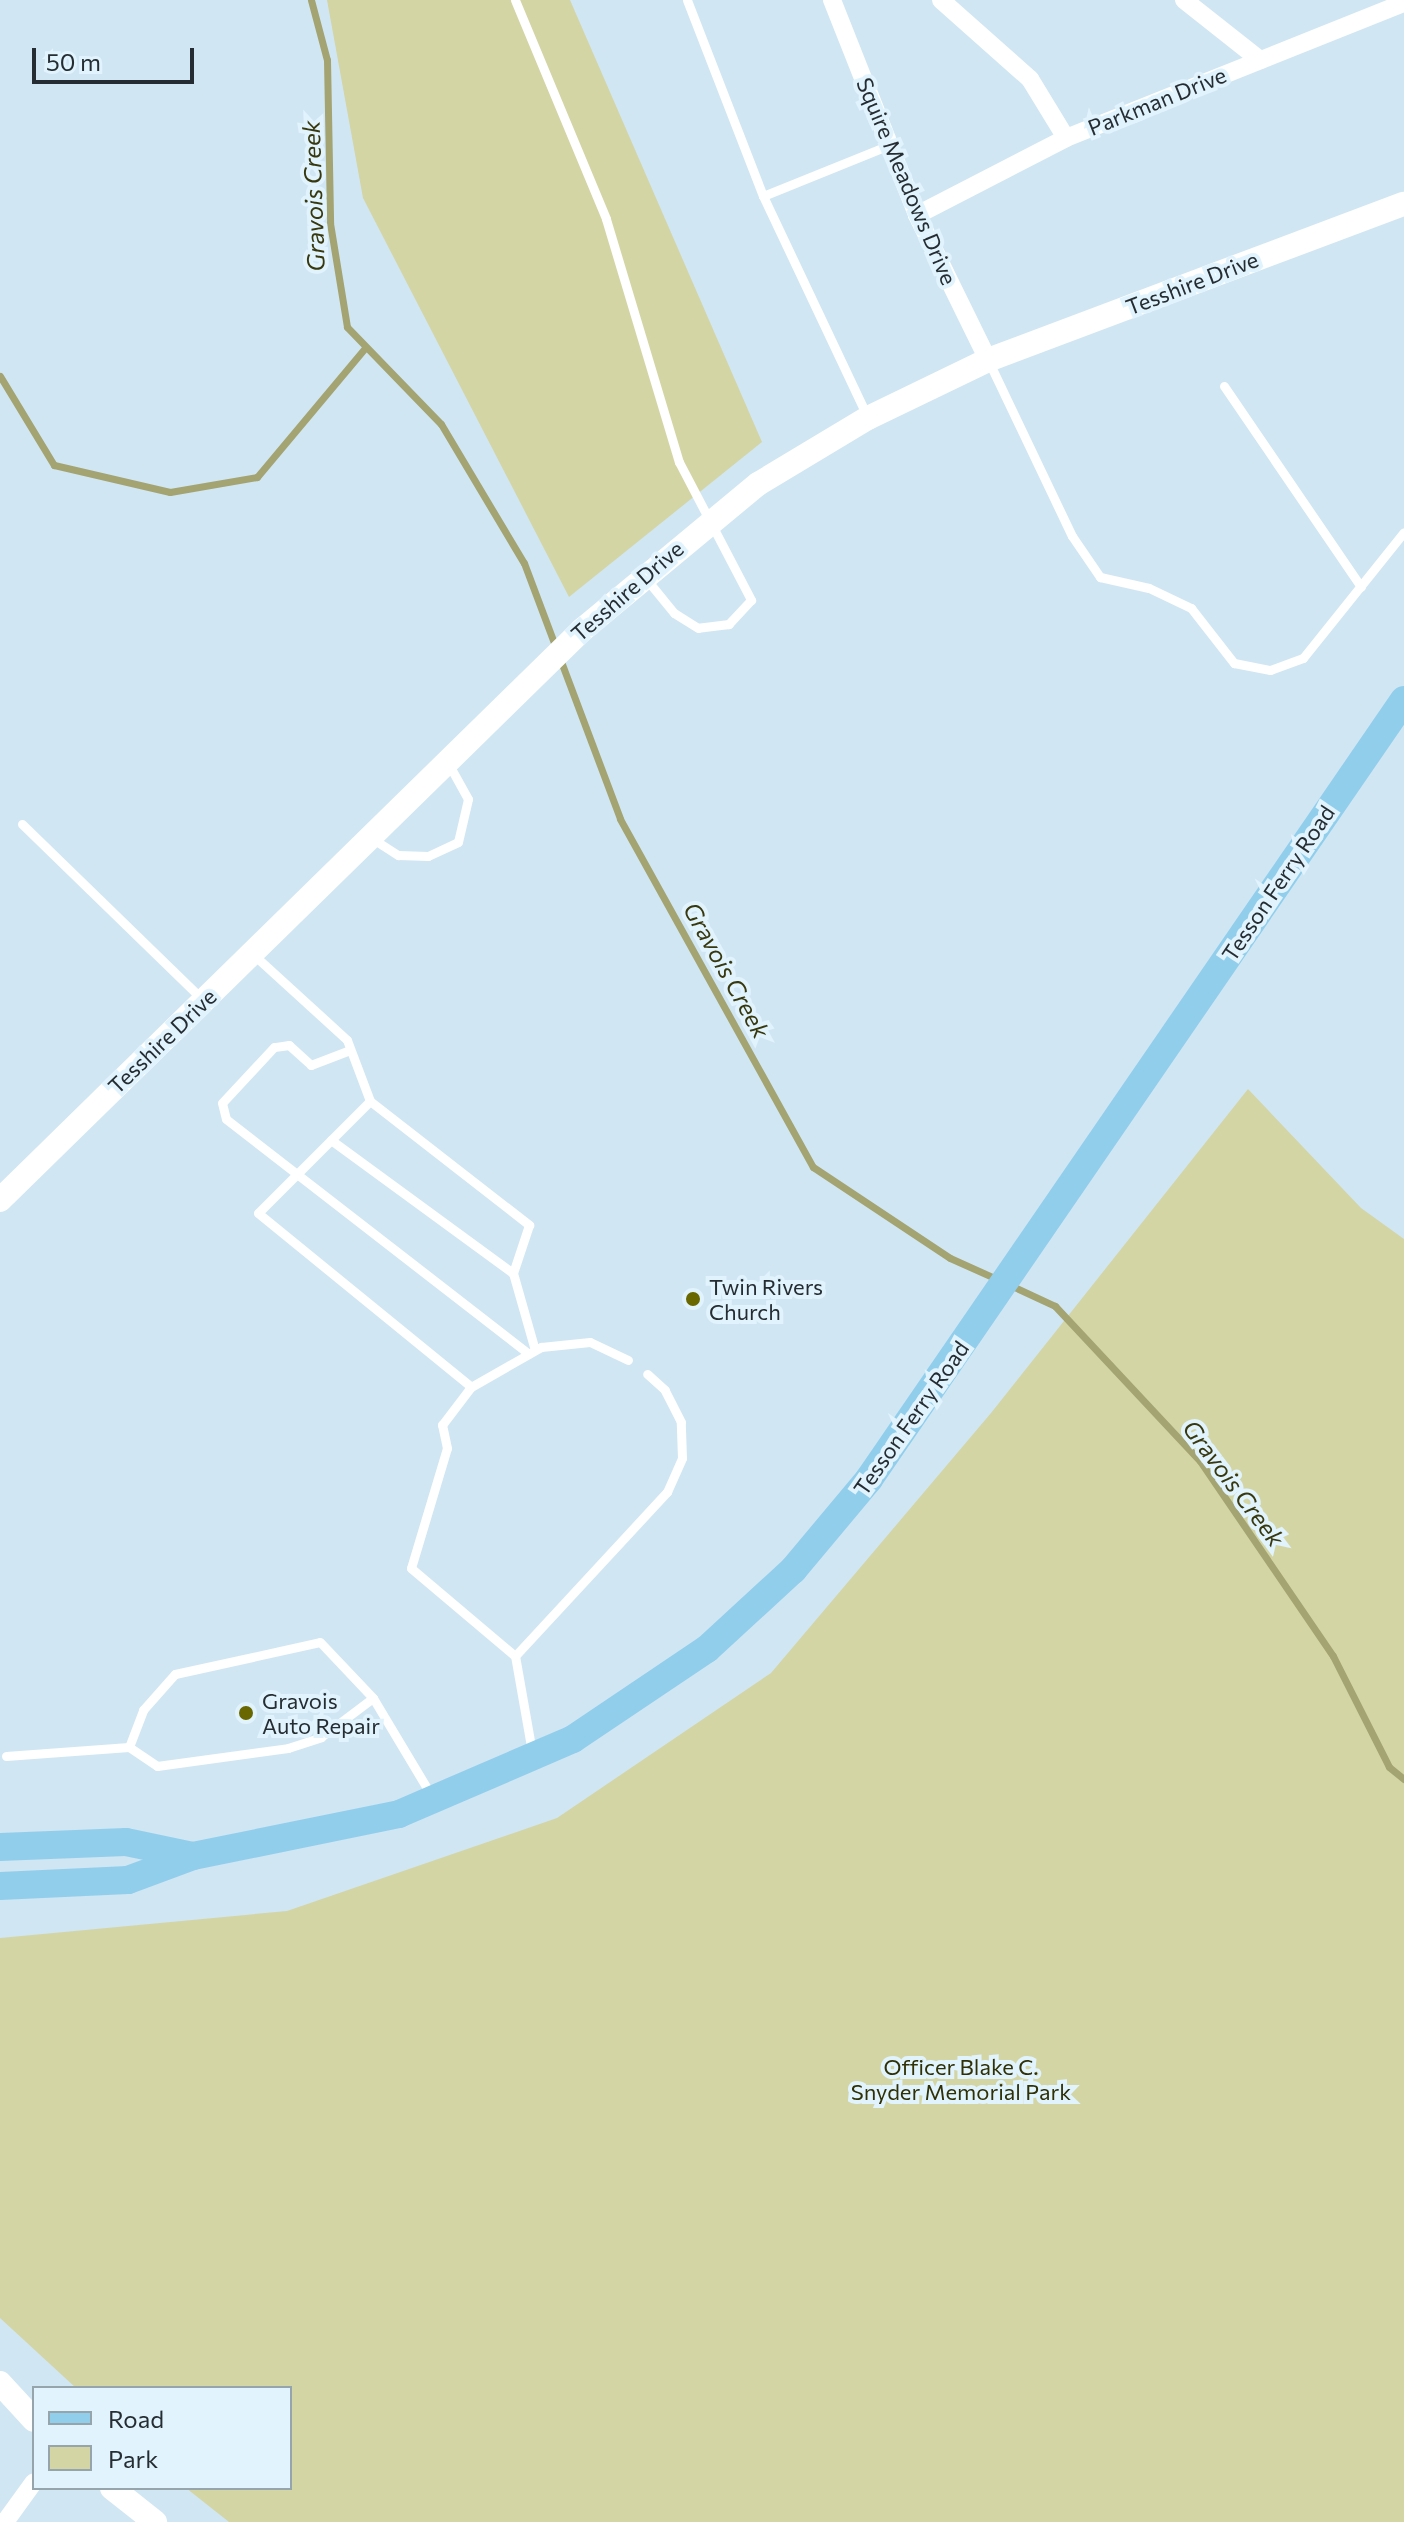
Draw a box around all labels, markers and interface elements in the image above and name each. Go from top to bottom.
scale bar [36,32,198,82]
text: 50 m [46,47,101,76]
street label: Parkman Drive [1084,61,1230,141]
street label: Squire Meadows Drive [851,73,963,289]
water label: Gravois Creek [296,120,330,272]
street label: Tesshire Drive [1122,246,1262,320]
street label: Tesshire Drive [566,535,688,647]
street label: Tesson Ferry Road [1216,800,1340,966]
water label: Gravois Creek [678,897,776,1043]
street label: Tesshire Drive [103,983,221,1099]
place label: Twin Rivers Church [709,1273,823,1324]
marker: Twin Rivers Church [684,1290,702,1308]
street label: Tesson Ferry Road [848,1336,974,1500]
water label: Gravois Creek [1177,1414,1291,1552]
place label: Gravois Auto Repair [262,1687,380,1738]
marker: Gravois Auto Repair [237,1704,255,1722]
park label: Officer Blake C. Snyder Memorial Park [851,2053,1071,2104]
legend [32,2386,292,2490]
text: Road [108,2404,164,2433]
text: Park [108,2444,158,2473]

